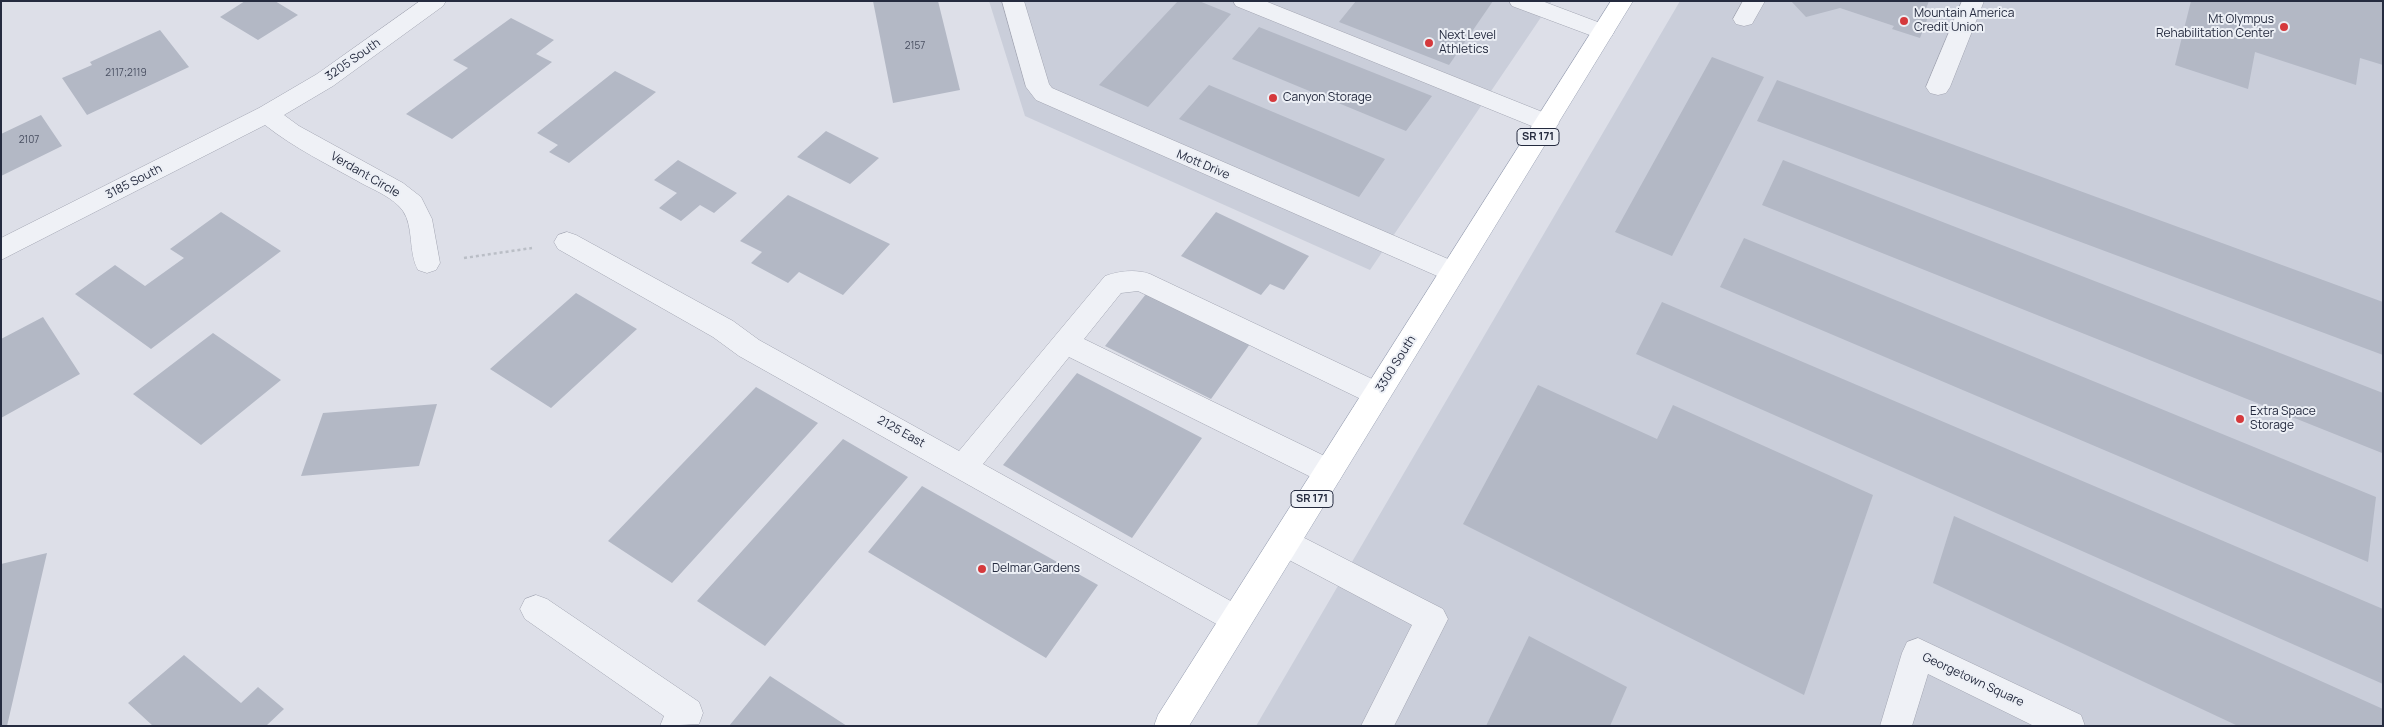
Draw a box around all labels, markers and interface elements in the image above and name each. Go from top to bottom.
place label: Mountain America Credit Union [1914,7,2014,35]
place label: Mt Olympus Rehabilitation Center [2156,13,2274,41]
marker: Mountain America Credit Union [1898,15,1910,27]
marker: Mt Olympus Rehabilitation Center [2278,21,2290,33]
place label: Next Level Athletics [1439,29,1496,57]
street label: 3205 South [323,36,383,84]
marker: Next Level Athletics [1423,37,1435,49]
house number: 2157 [905,40,925,52]
house number: 2117;2119 [105,67,147,79]
place label: Canyon Storage [1283,91,1372,105]
marker: Canyon Storage [1267,92,1279,104]
road number: SR 171 [1517,128,1559,146]
house number: 2107 [19,134,39,146]
street label: Mott Drive [1174,147,1232,183]
street label: Verdant Circle [328,149,402,201]
street label: 3185 South [103,162,165,202]
street label: 3300 South [1373,333,1419,395]
place label: Extra Space Storage [2250,405,2316,433]
street label: 2125 East [875,413,927,451]
marker: Extra Space Storage [2234,413,2246,425]
road number: SR 171 [1291,490,1333,508]
place label: Delmar Gardens [992,562,1080,576]
marker: Delmar Gardens [976,563,988,575]
street label: Georgetown Square [1920,650,2026,710]

